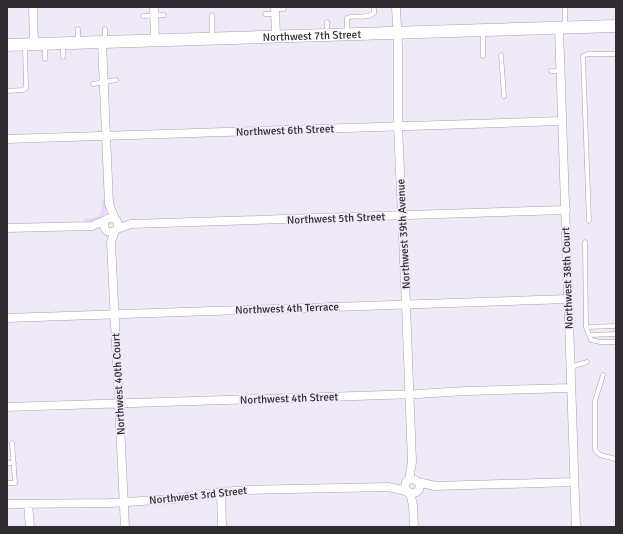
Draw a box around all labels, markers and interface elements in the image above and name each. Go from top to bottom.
street label: Northwest 7th Street [262,28,361,44]
street label: Northwest 6th Street [236,122,335,139]
street label: Northwest 39th Avenue [394,179,413,289]
street label: Northwest 5th Street [287,210,386,227]
street label: Northwest 38th Court [559,227,576,329]
street label: Northwest 4th Terrace [235,300,339,317]
street label: Northwest 40th Court [109,333,128,435]
street label: Northwest 4th Street [240,390,339,407]
street label: Northwest 3rd Street [148,484,248,507]

